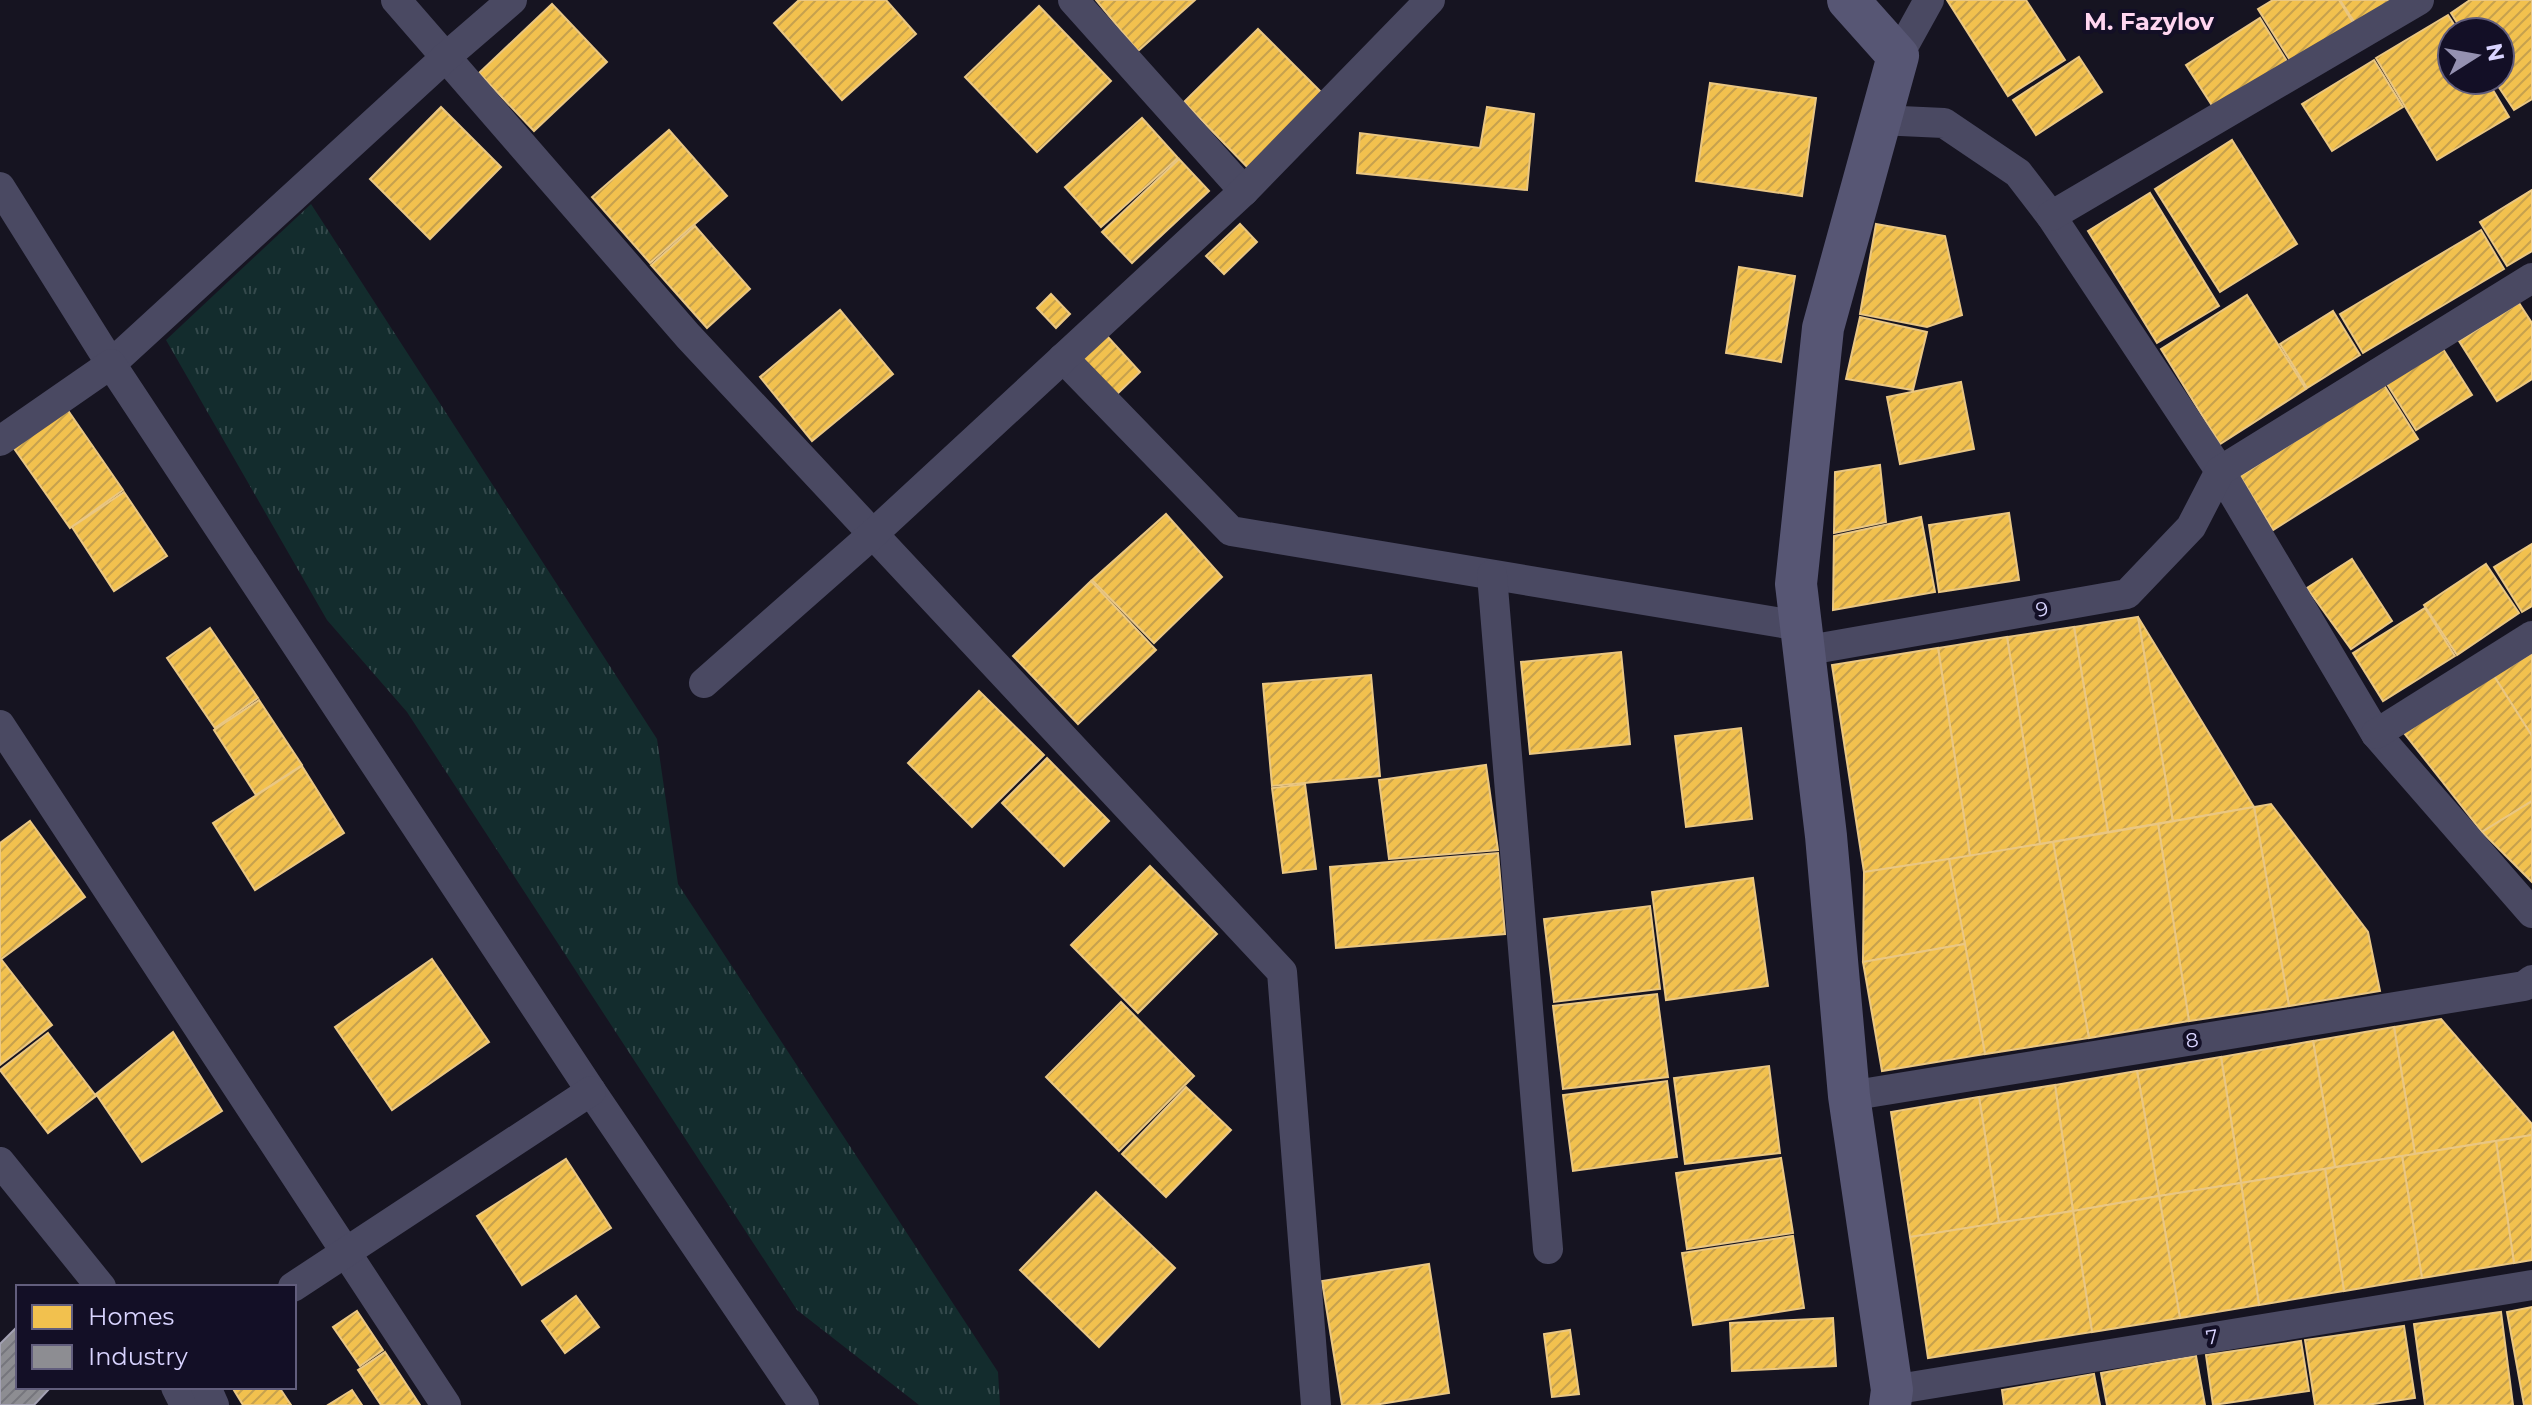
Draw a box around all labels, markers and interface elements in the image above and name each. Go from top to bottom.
district label: M. Fazylov [2084,7,2215,36]
north arrow [2436,16,2516,96]
text: N [2480,41,2510,64]
street label: 9 [2034,596,2050,622]
street label: 8 [2184,1027,2200,1053]
legend [16,1285,296,1389]
text: Homes [88,1302,174,1331]
street label: 7 [2204,1324,2220,1350]
text: Industry [88,1342,188,1371]

